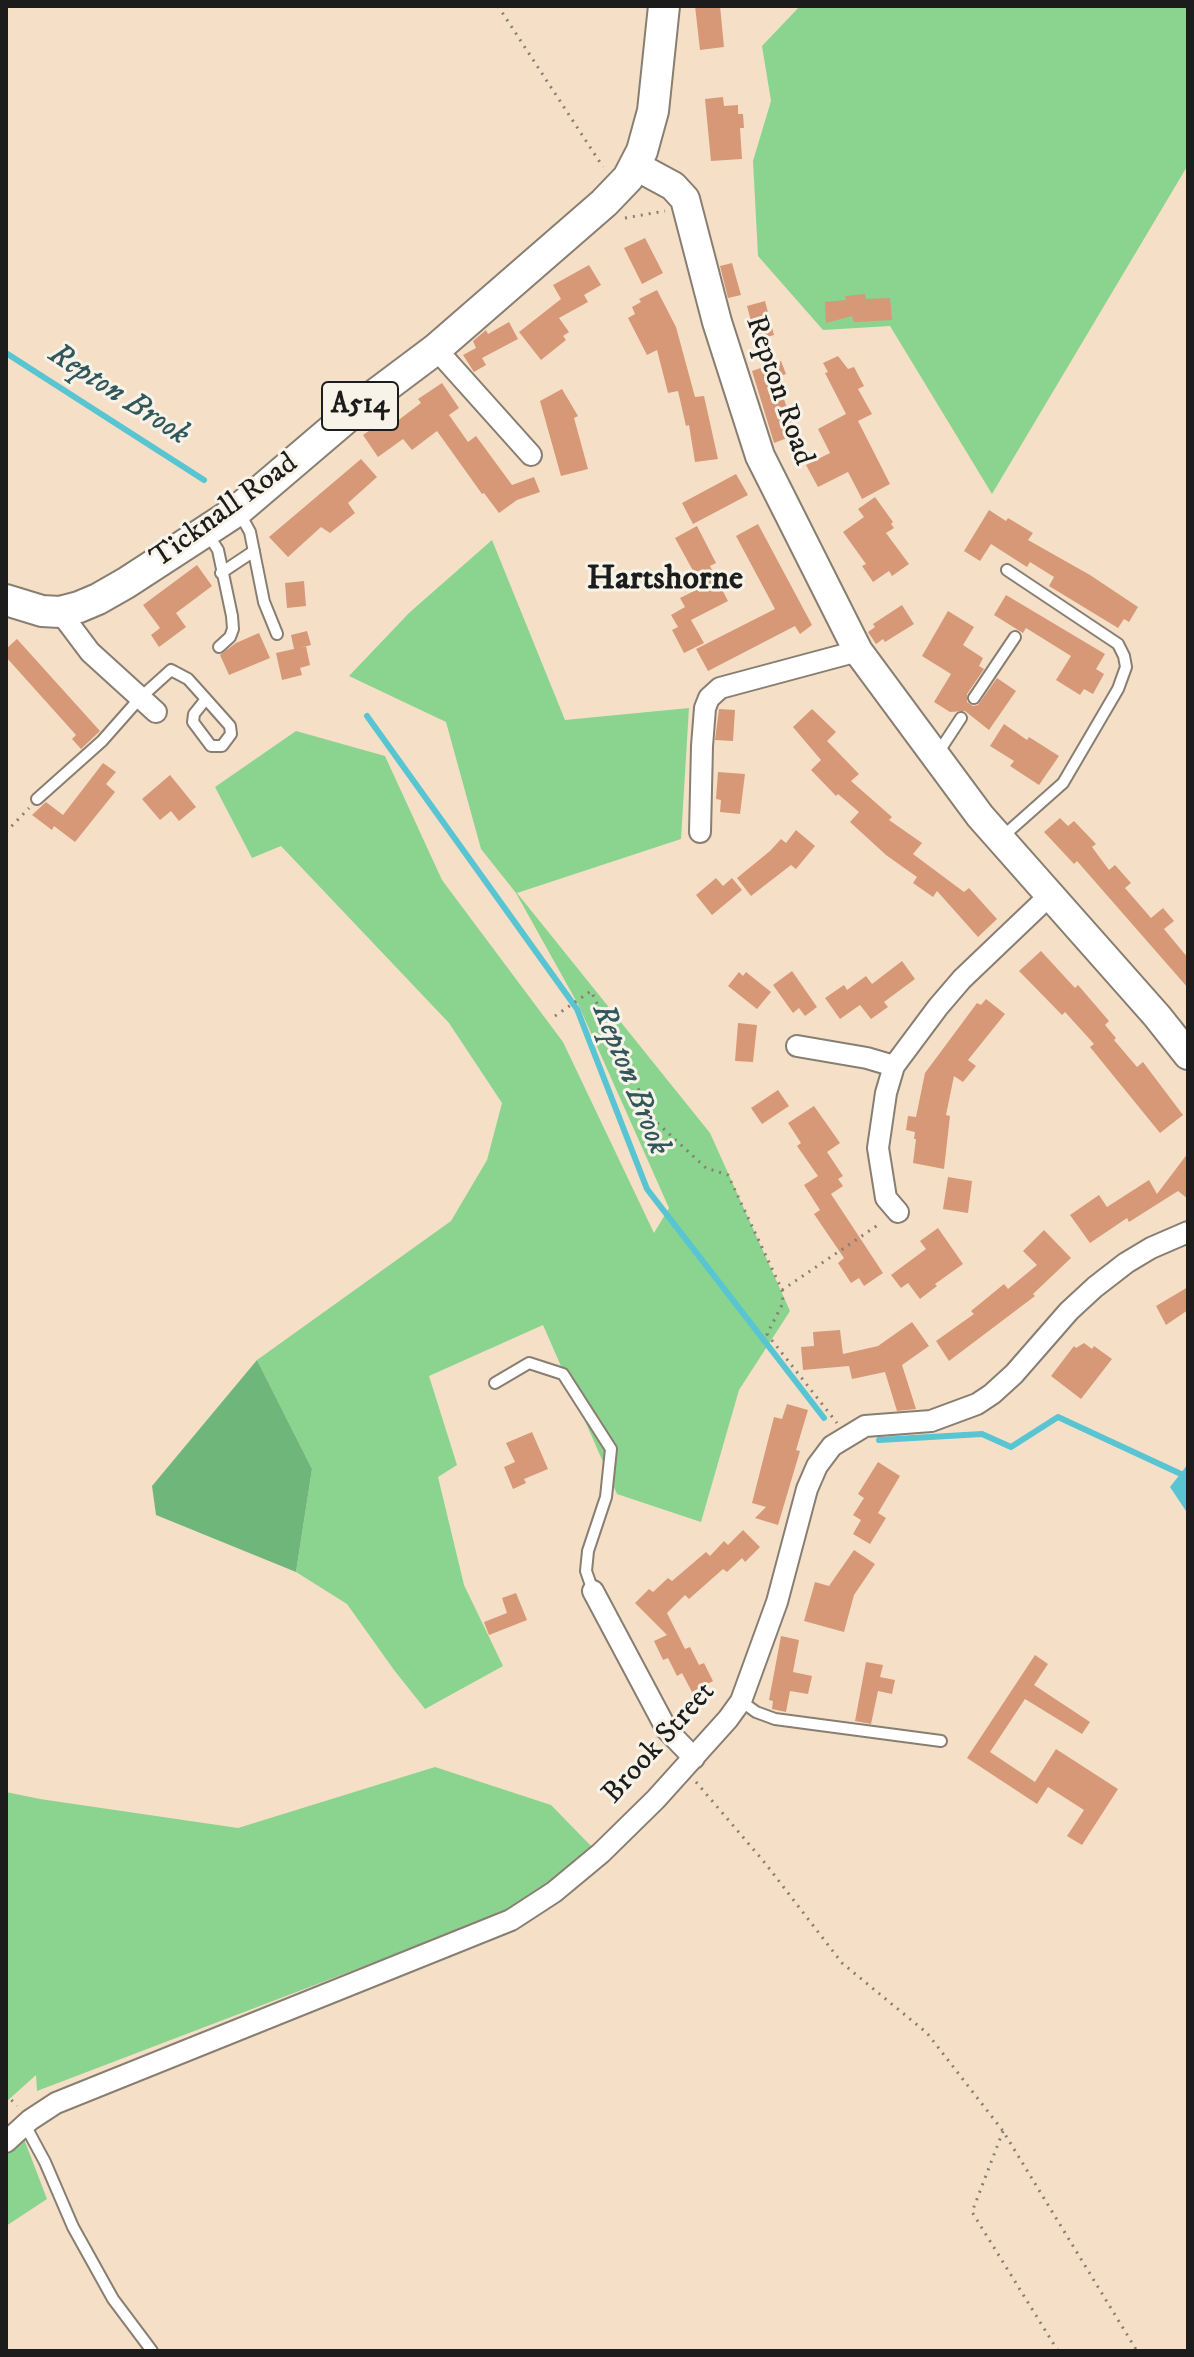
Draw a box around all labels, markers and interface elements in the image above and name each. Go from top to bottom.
street label: Repton Road [736,312,820,470]
water label: Repton Brook [40,336,196,456]
road number: A514 [322,382,398,430]
street label: Ticknall Road [144,447,306,577]
district label: Hartshorne [587,561,743,601]
water label: Repton Brook [581,999,677,1161]
street label: Brook Street [596,1676,724,1812]

